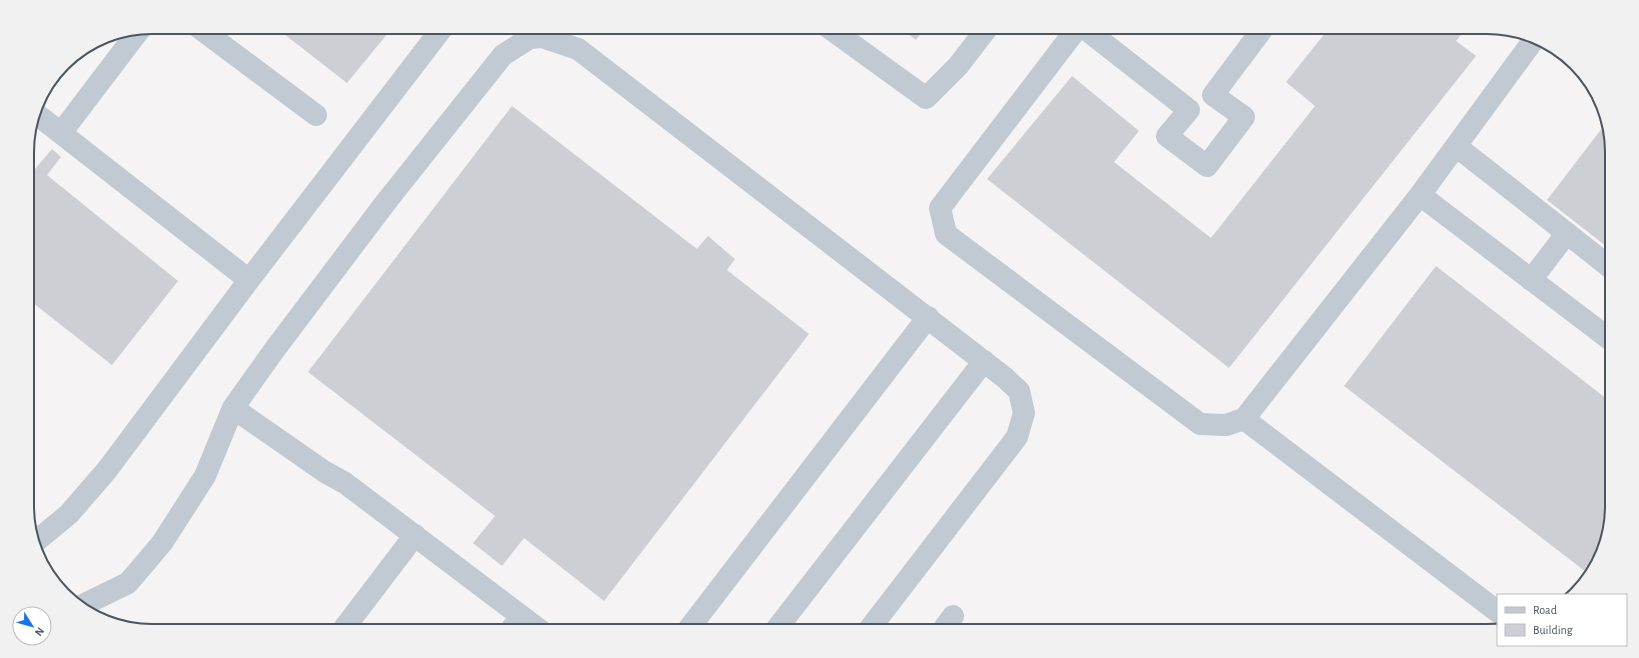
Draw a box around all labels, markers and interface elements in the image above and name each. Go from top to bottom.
legend [1497,594,1627,646]
text: Road [1533,604,1557,616]
north arrow [12,606,52,646]
text: Building [1533,624,1573,636]
text: N [33,625,46,638]

